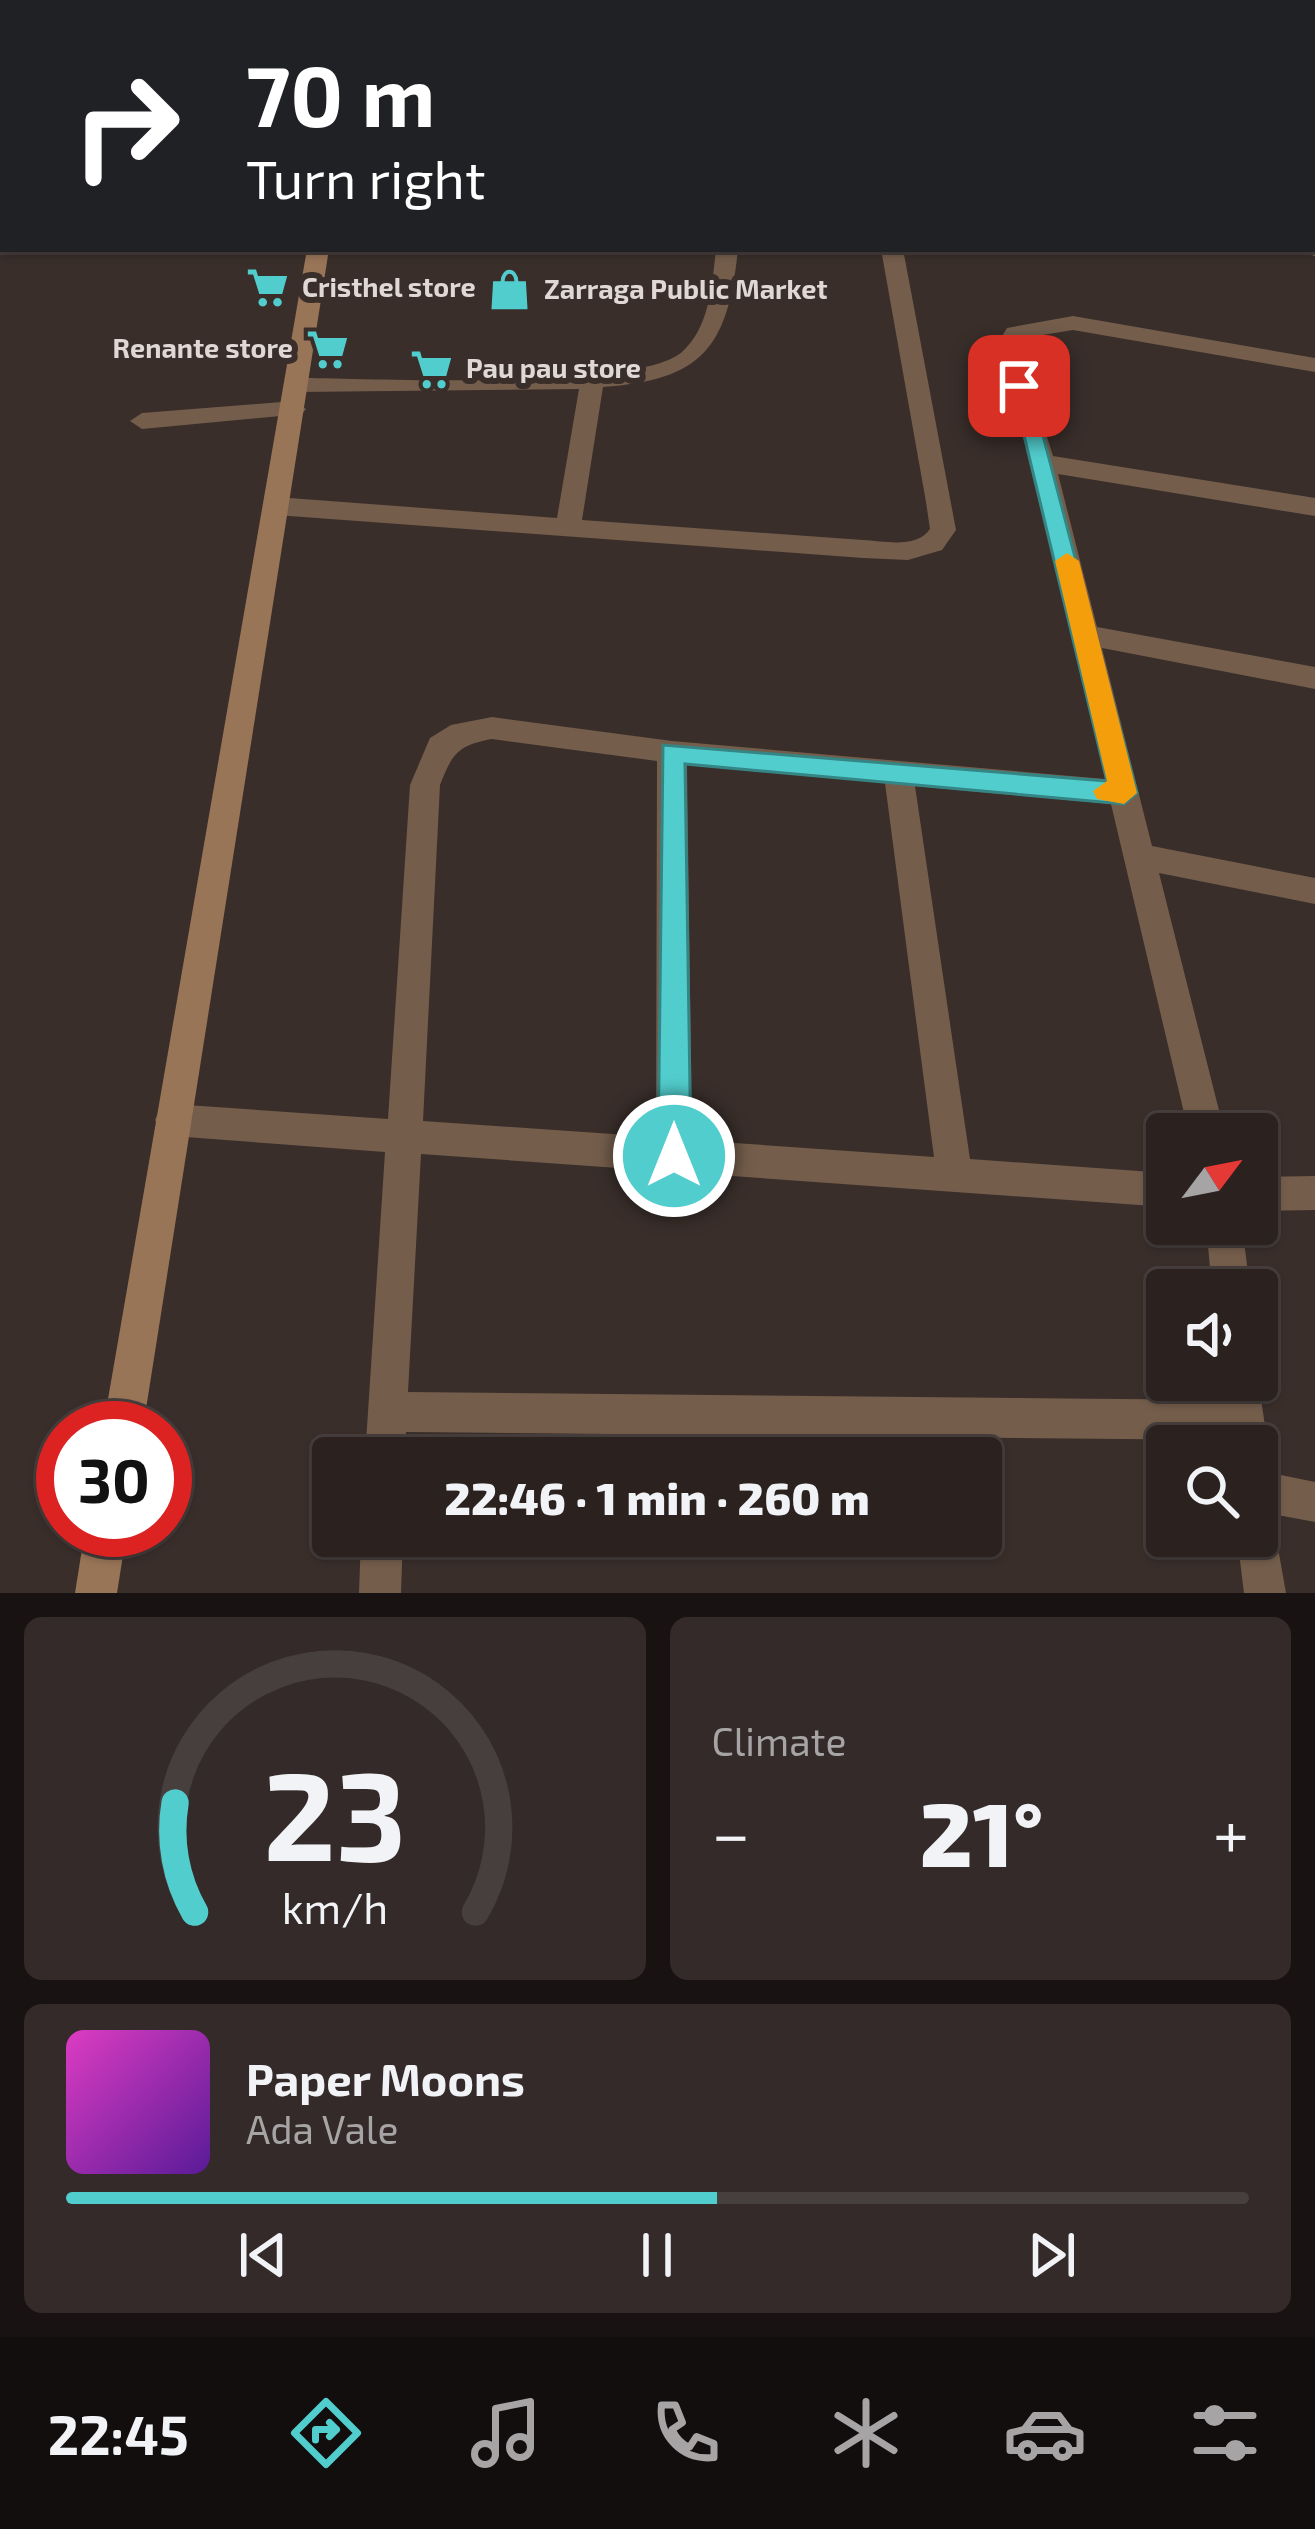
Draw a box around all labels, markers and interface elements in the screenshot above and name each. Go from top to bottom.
text: 70 m [246,43,436,144]
icon: right [48,48,204,204]
text: Turn right [246,145,486,210]
supermarket icon: Cristhel store [245,265,291,311]
shop icon: Zarraga Public Market [487,267,533,313]
place label: Cristhel store [302,270,476,302]
place label: Zarraga Public Market [544,272,828,304]
supermarket icon: Renante store [304,326,350,372]
place label: Renante store [113,331,293,363]
pin [968,335,1070,437]
supermarket icon: Pau pau store [409,346,455,392]
place label: Pau pau store [466,351,641,383]
icon: arrive [986,353,1052,419]
position arrow [611,1093,737,1219]
north arrow [1146,1113,1278,1245]
map controls [1146,1113,1278,1557]
button: sound [1146,1269,1278,1401]
speed limit sign: 30 [36,1401,192,1557]
button: search [1146,1425,1278,1557]
text: 22:46 · 1 min · 260 m [444,1470,870,1524]
text: Climate [712,1717,846,1764]
text: 23 [263,1736,406,1886]
text: 21° [919,1777,1043,1885]
text: − [712,1792,750,1871]
text: + [1213,1792,1249,1871]
text: km/h [281,1880,388,1932]
text: Paper Moons [246,2051,525,2105]
text: Ada Vale [246,2105,398,2152]
icon: previous [230,2222,296,2288]
icon: pause [624,2222,690,2288]
icon: next [1019,2222,1085,2288]
icon: directions [284,2391,368,2475]
icon: music [464,2391,548,2475]
icon: phone [644,2391,728,2475]
icon: climate [824,2391,908,2475]
icon: car [1003,2391,1087,2475]
icon: filters [1183,2391,1267,2475]
text: 22:45 [48,2401,189,2466]

